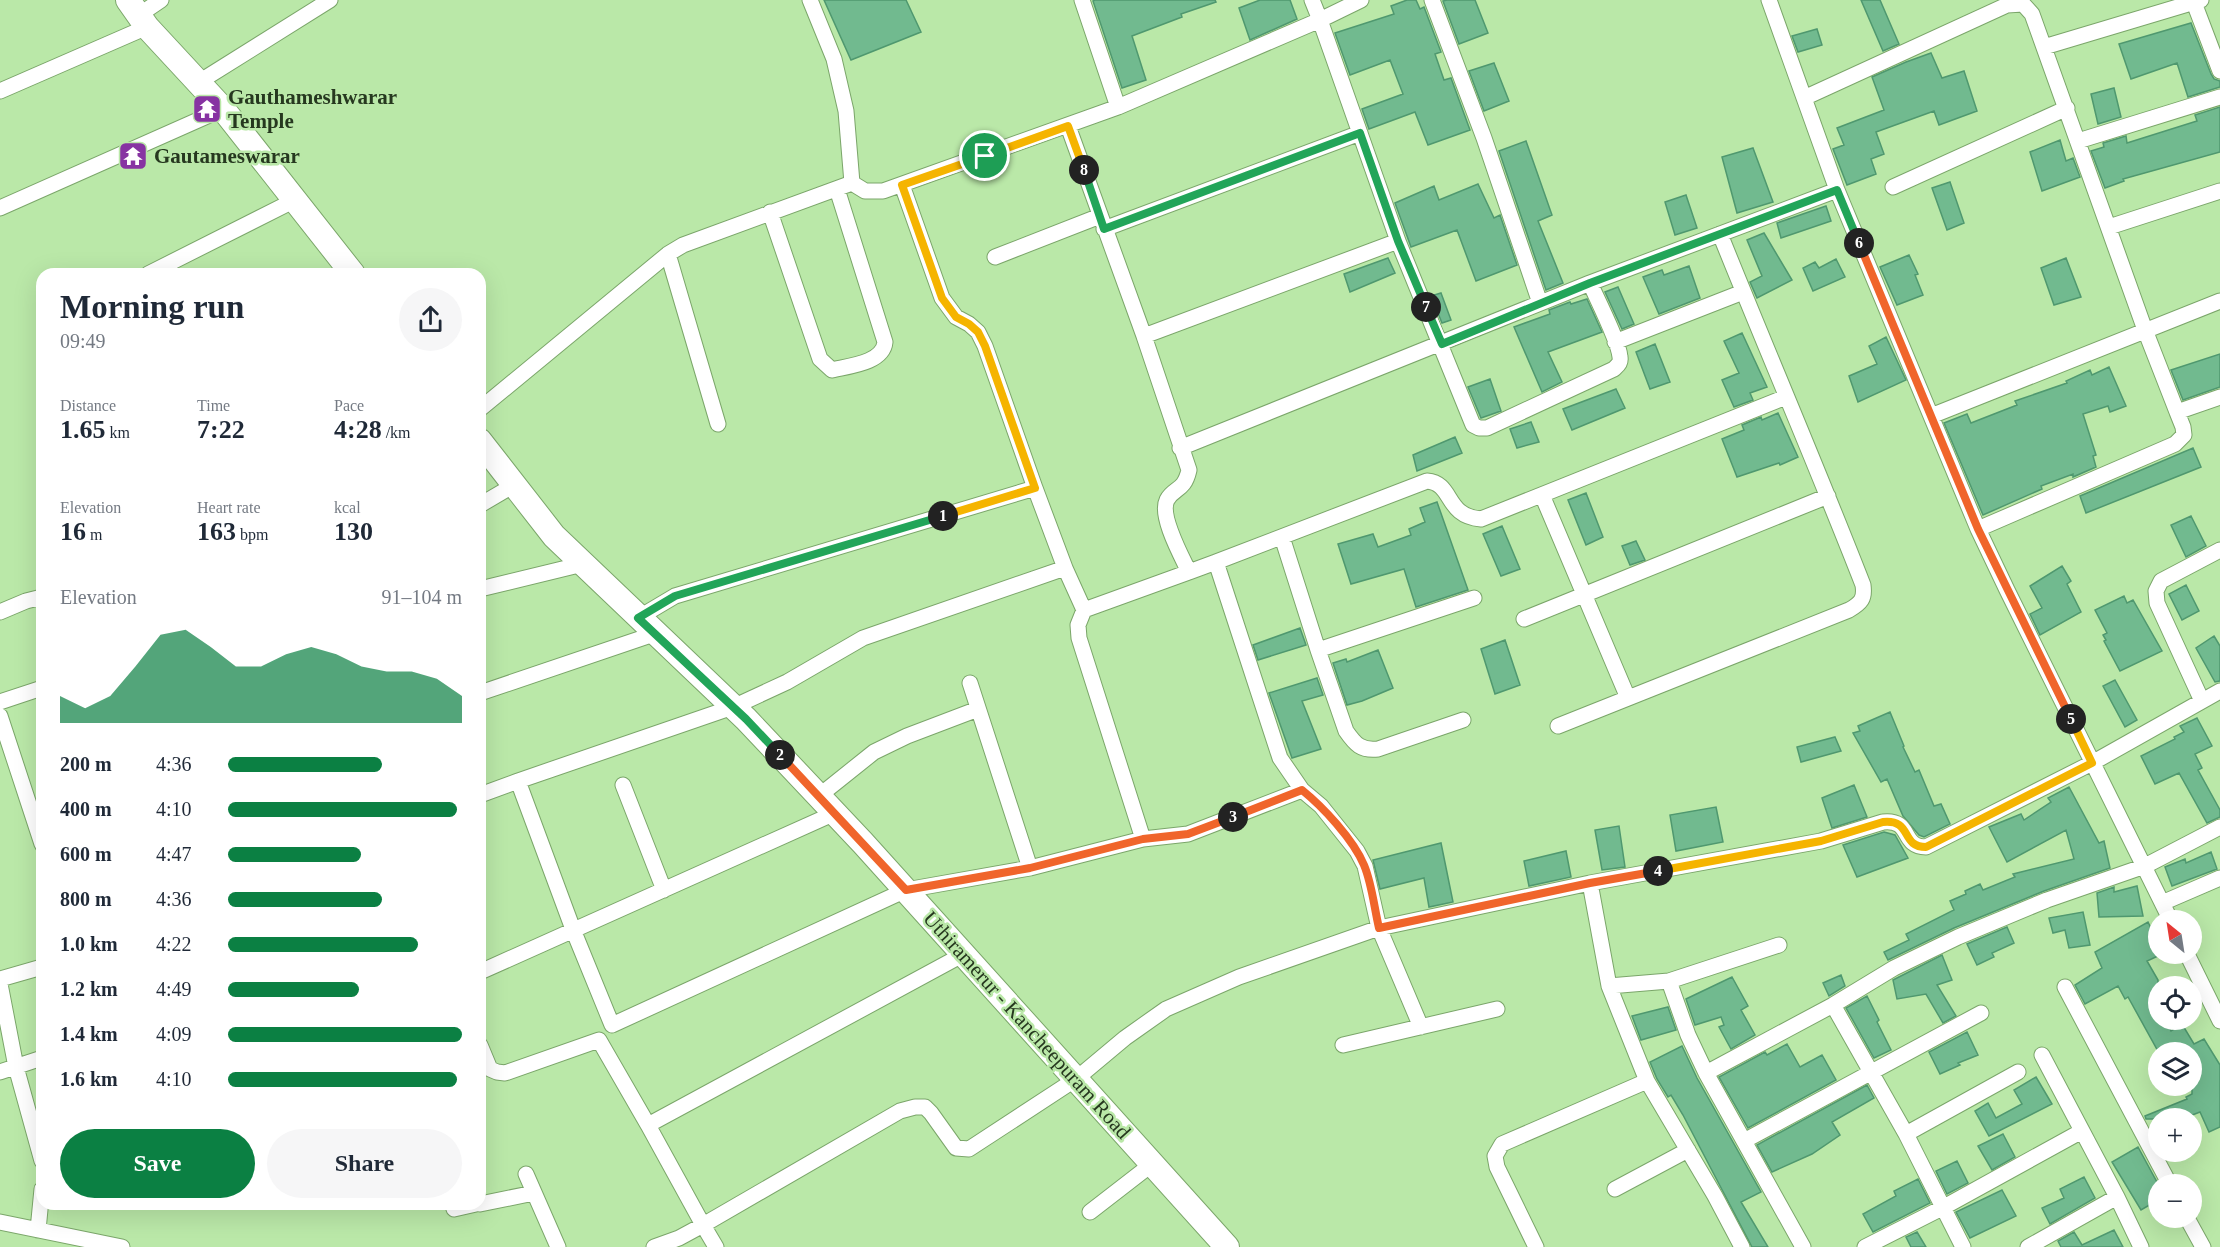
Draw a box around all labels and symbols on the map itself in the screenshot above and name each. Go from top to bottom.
place label: Gauthameshwarar Temple [228,85,397,133]
temple icon: Gauthameshwarar Temple [191,93,223,125]
pin [959,130,1010,181]
temple icon: Gautameswarar [117,140,149,172]
place label: Gautameswarar [154,144,300,168]
pin: 8 [1069,155,1099,185]
pin: 6 [1844,228,1874,258]
pin: 7 [1411,292,1441,322]
pin: 1 [928,501,958,531]
pin: 5 [2056,704,2086,734]
pin: 2 [765,740,795,770]
pin: 3 [1218,802,1248,832]
pin: 4 [1643,856,1673,886]
street label: Uthiramerur - Kancheepuram Road [918,906,1136,1144]
north arrow [2148,910,2202,964]

